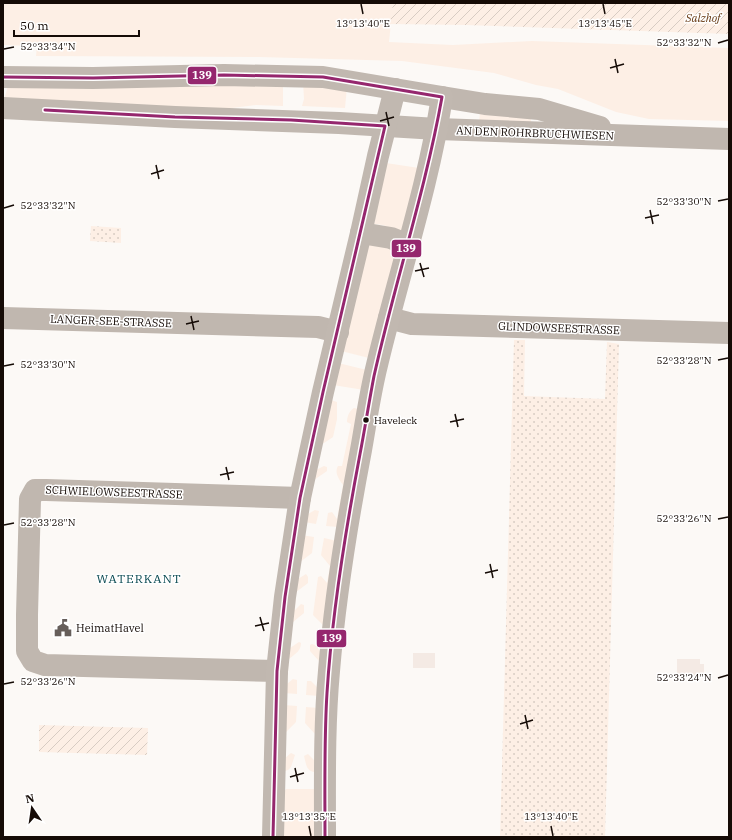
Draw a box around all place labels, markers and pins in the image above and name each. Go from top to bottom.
place label: Haveleck [374,414,417,427]
marker: Haveleck [361,415,371,425]
public building icon: HeimatHavel [53,618,73,638]
place label: HeimatHavel [76,621,144,635]

